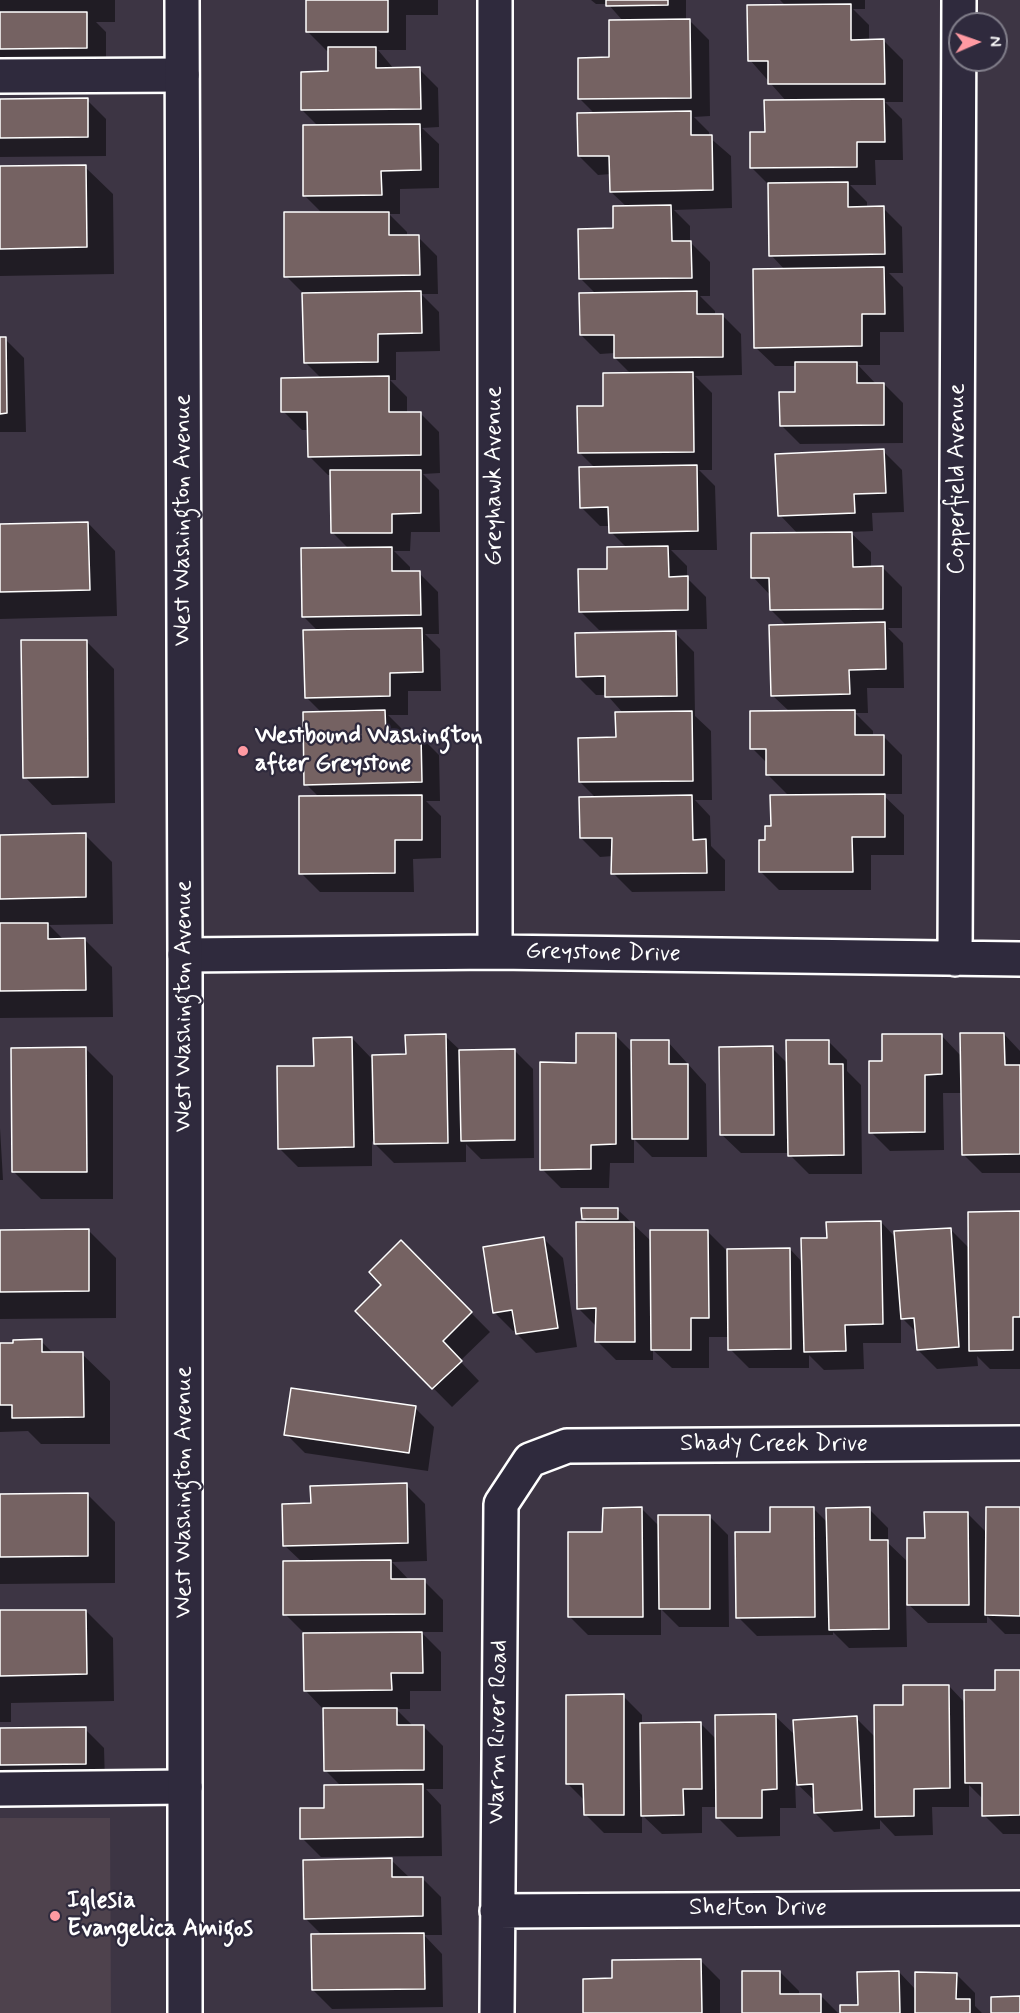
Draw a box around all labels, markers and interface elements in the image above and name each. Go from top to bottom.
north arrow [948,12,1008,72]
text: N [984,36,1005,47]
street label: Copperfield Avenue [944,383,972,575]
street label: Greyhawk Avenue [481,386,509,566]
street label: West Washington Avenue [170,394,198,646]
place label: Westbound Washington after Greystone [255,723,482,779]
marker: Westbound Washington after Greystone [236,744,250,758]
street label: West Washington Avenue [171,880,199,1132]
street label: Greystone Drive [525,938,681,970]
street label: West Washington Avenue [171,1366,199,1618]
street label: Shady Creek Drive [680,1431,868,1459]
street label: Warm River Road [483,1640,515,1824]
place label: Iglesia Evangelica Amigos [67,1888,253,1944]
street label: Shelton Drive [689,1895,827,1923]
marker: Iglesia Evangelica Amigos [48,1909,62,1923]

